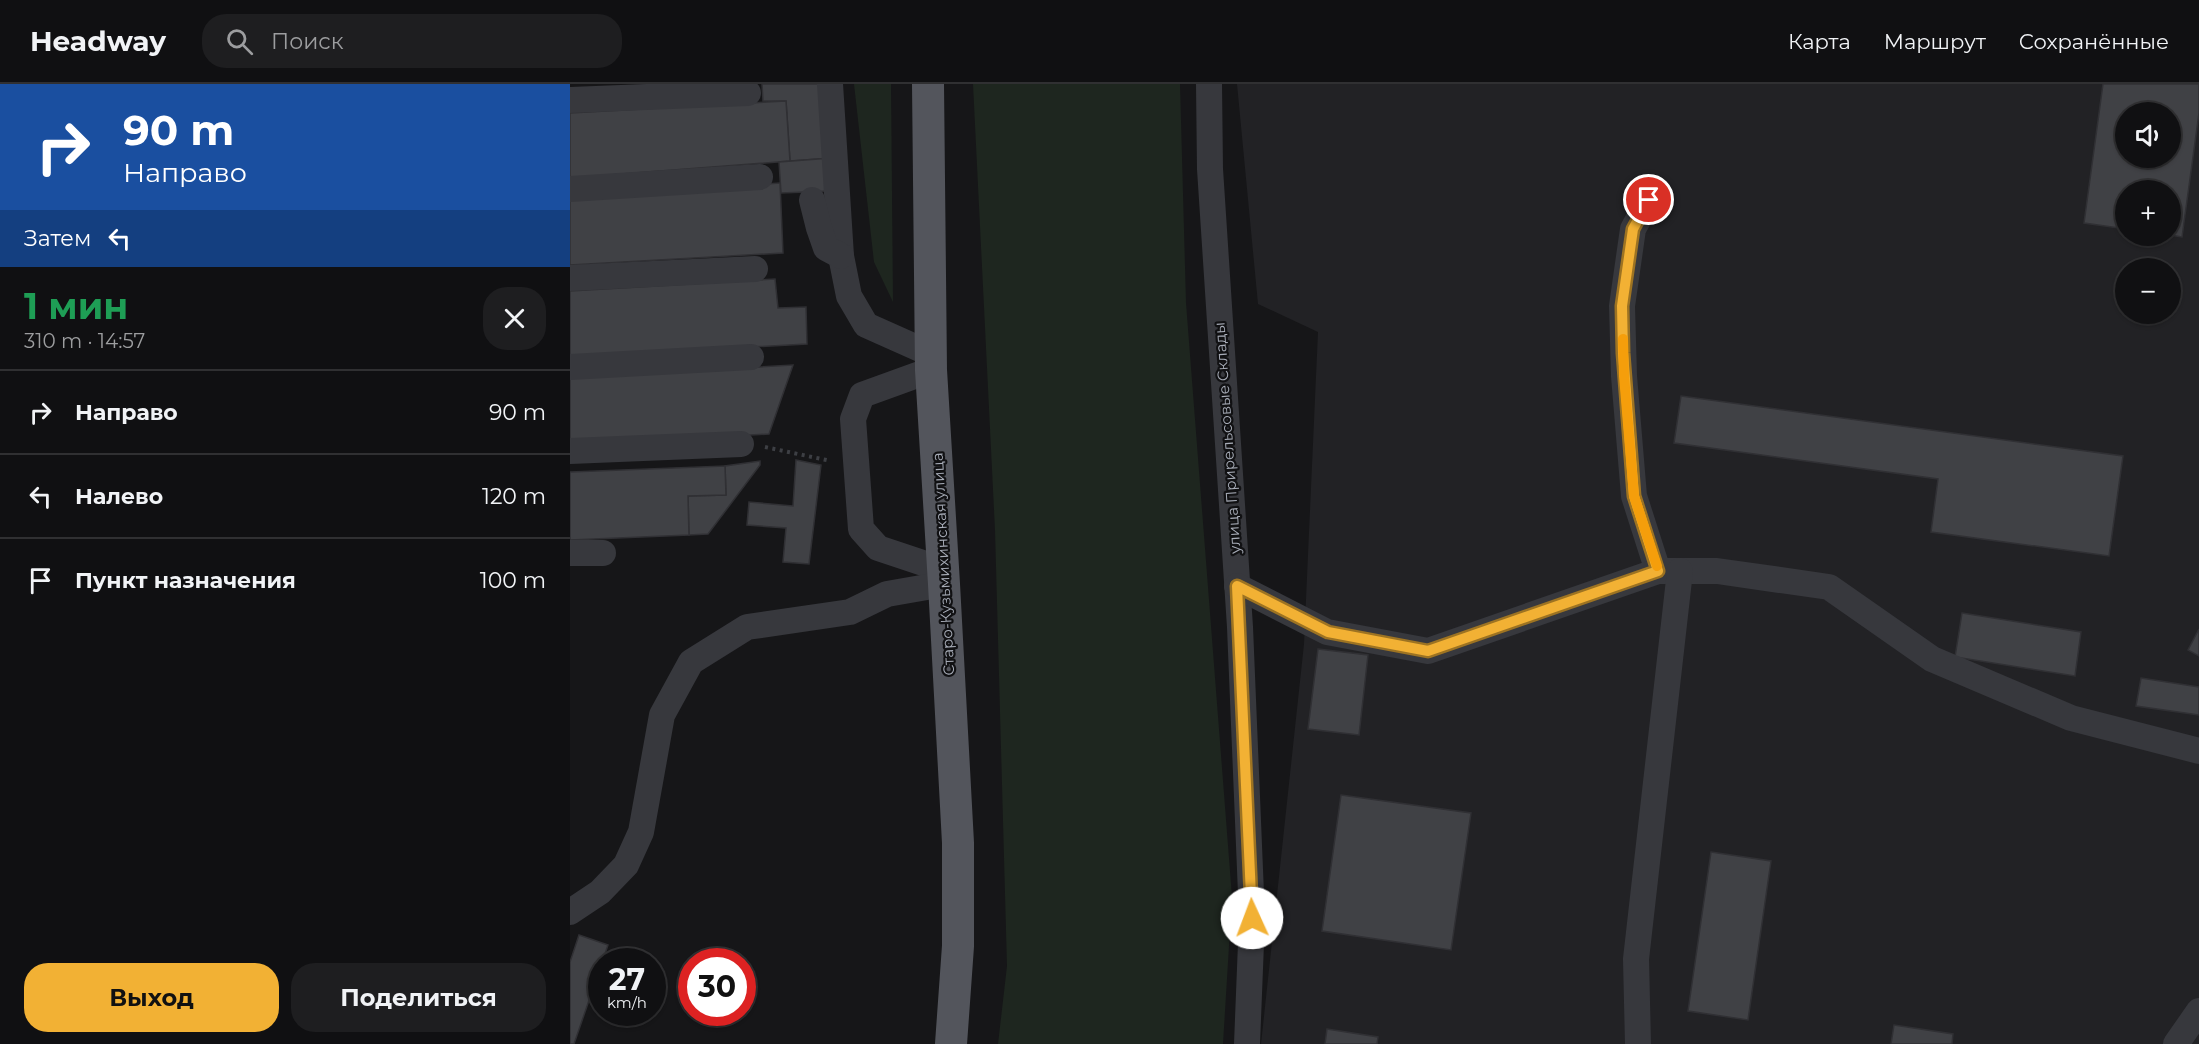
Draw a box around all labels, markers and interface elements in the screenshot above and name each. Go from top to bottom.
search box [202,14,622,68]
text: Headway [30,24,166,58]
icon: search [223,25,256,58]
text: Поиск [271,28,343,55]
text: Карта [1788,29,1851,54]
text: Маршрут [1884,29,1986,54]
text: Сохранённые [2019,29,2169,54]
map controls [2115,102,2181,324]
button: sound [2115,102,2181,168]
text: 90 m [123,104,234,156]
icon: right [24,108,102,186]
text: Направо [123,156,247,189]
pin [1623,174,1674,225]
button: + [2115,180,2181,246]
icon: arrive [1632,183,1665,216]
icon: left [103,222,136,255]
text: Затем [24,225,91,252]
button: − [2115,258,2181,324]
text: 1 мин [24,284,128,328]
button: close [483,287,546,350]
street label: улица Прирельсовые Склады [1209,322,1245,555]
text: 310 m · 14:57 [24,329,145,353]
icon: right [24,396,57,429]
text: Направо [75,399,178,426]
text: 90 m [489,399,546,426]
street label: Старо-Кузьмихинская улица [928,452,958,676]
icon: left [24,480,57,513]
text: Налево [75,483,163,510]
text: 120 m [482,483,546,510]
icon: arrive [24,564,57,597]
text: Пункт назначения [75,567,296,594]
text: 100 m [480,567,546,594]
position arrow [1220,886,1284,950]
speed limit sign: 30 [678,948,756,1026]
text: 27 [609,961,645,998]
button: Выход [24,963,279,1032]
button: Поделиться [291,963,546,1032]
text: km/h [607,993,647,1012]

